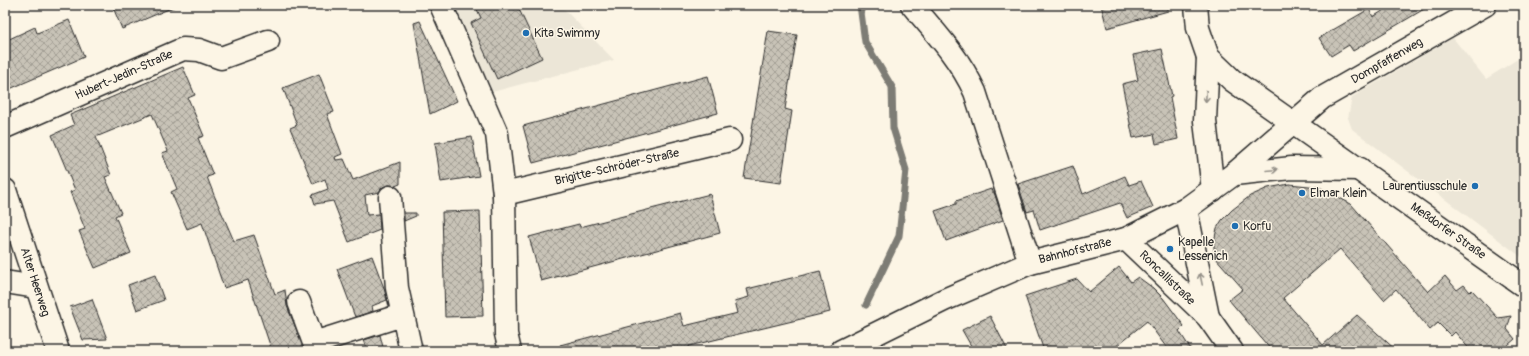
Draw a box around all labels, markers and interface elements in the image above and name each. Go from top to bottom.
place label: Kita Swimmy [534,26,600,41]
marker: Kita Swimmy [521,28,531,38]
street label: Dompfaffenweg [1348,34,1426,88]
street label: Hubert-Jedin-Straße [73,47,175,103]
one-way arrow [1203,89,1210,102]
street label: Brigitte-Schröder-Straße [553,145,681,189]
one-way arrow [1266,167,1279,174]
place label: Laurentiusschule [1382,179,1467,194]
marker: Laurentiusschule [1470,181,1480,191]
place label: Elmar Klein [1310,186,1367,201]
marker: Elmar Klein [1297,188,1307,198]
street label: Meßdorfer Straße [1407,199,1489,263]
place label: Korfu [1243,219,1271,234]
marker: Korfu [1230,221,1240,231]
street label: Bahnhofstraße [1037,235,1113,267]
place label: Kapelle Lessenich [1178,235,1228,264]
marker: Kapelle Lessenich [1165,244,1175,254]
street label: Alter Heerweg [17,246,53,318]
street label: Roncallistraße [1136,248,1198,308]
one-way arrow [1196,272,1204,285]

